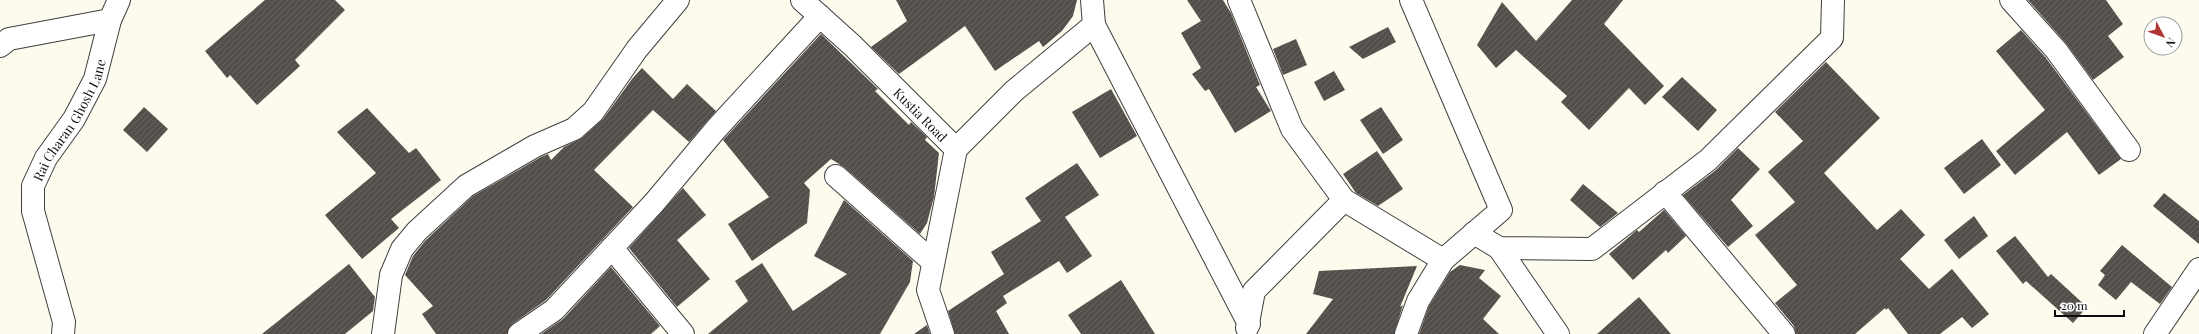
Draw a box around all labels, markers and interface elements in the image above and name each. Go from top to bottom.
north arrow [2143,16,2183,56]
text: N [2163,35,2179,51]
street label: Rai Charan Ghosh Lane [28,57,108,183]
street label: Kustia Road [891,84,952,145]
scale bar [2055,292,2124,318]
text: 20 m [2061,297,2088,313]

